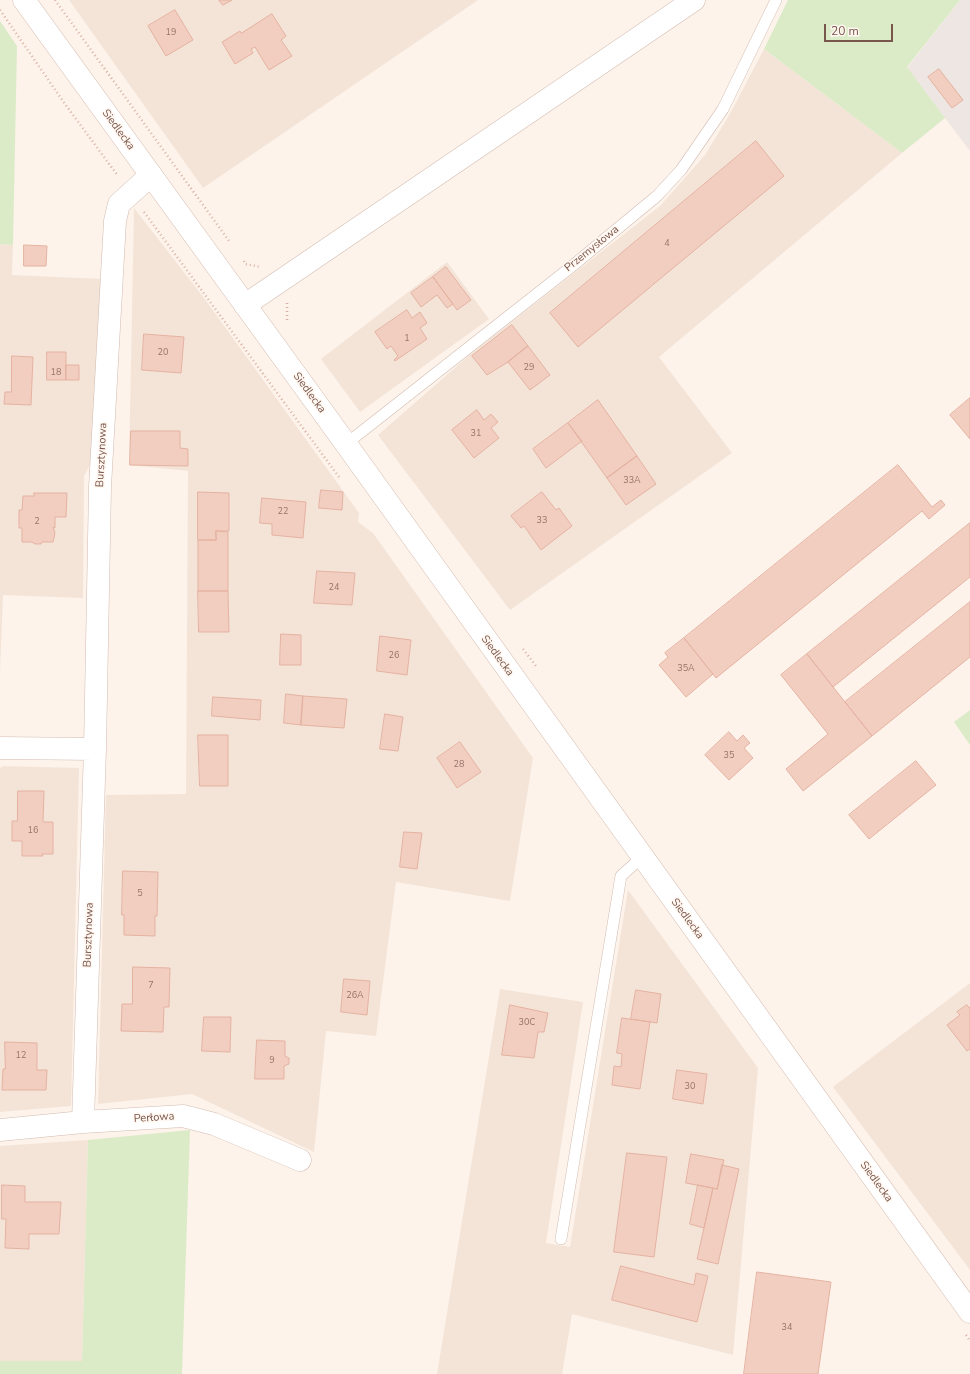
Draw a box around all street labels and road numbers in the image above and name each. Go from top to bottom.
street label: Siedlecka [99,107,137,153]
street label: Przemysłowa [562,223,622,275]
street label: Siedlecka [290,370,328,416]
street label: Bursztynowa [94,422,110,488]
street label: Siedlecka [478,633,516,679]
street label: Siedlecka [668,896,706,942]
street label: Bursztynowa [81,902,97,968]
street label: Perłowa [133,1110,175,1126]
street label: Siedlecka [857,1159,895,1205]

